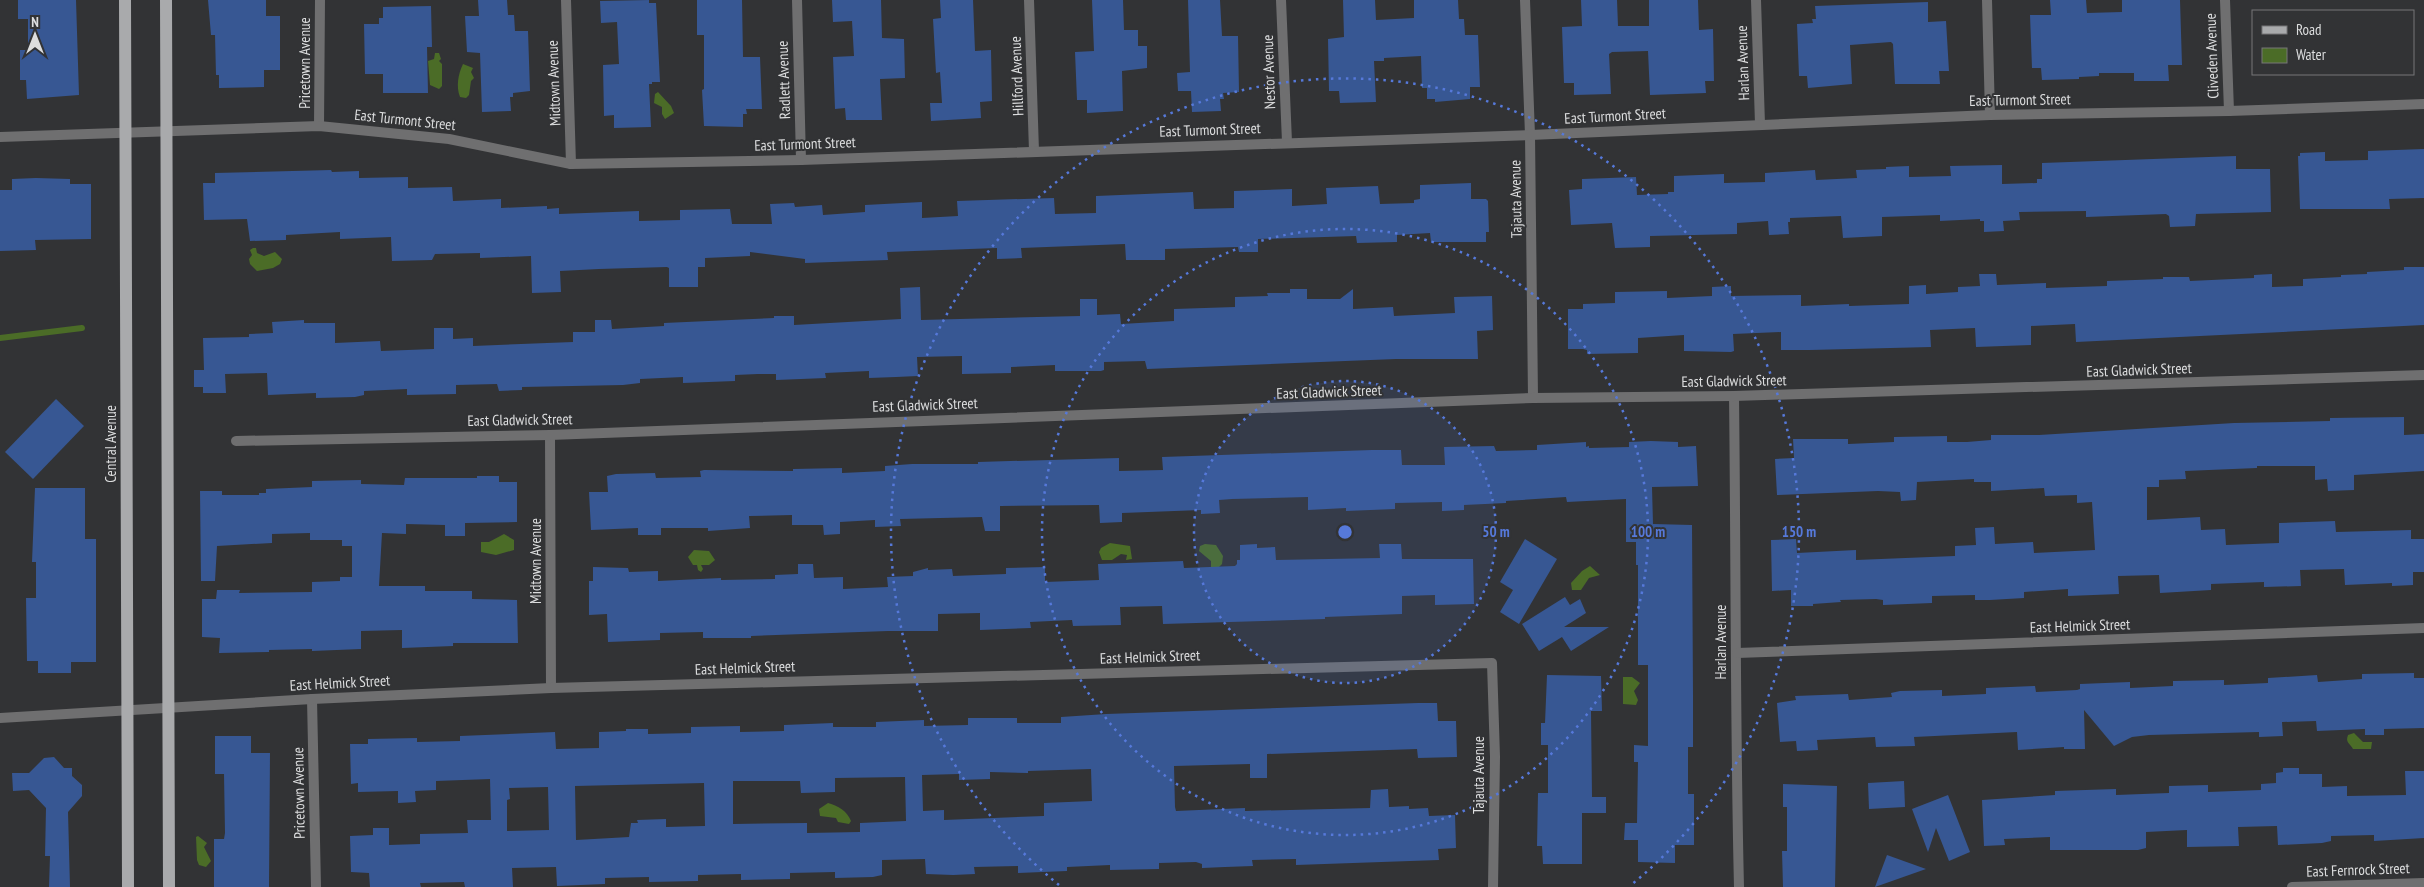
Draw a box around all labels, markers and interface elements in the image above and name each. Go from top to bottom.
north arrow [10,10,60,60]
legend [2252,10,2414,75]
text: N [31,13,39,31]
street label: Cliveden Avenue [2201,13,2222,99]
street label: Pricetown Avenue [295,17,314,109]
text: Road [2296,20,2322,39]
street label: Harlan Avenue [1732,25,1753,101]
street label: Nestor Avenue [1258,34,1279,110]
street label: Hillford Avenue [1006,36,1027,116]
street label: Midtown Avenue [543,40,564,126]
street label: Radlett Avenue [773,41,794,120]
text: Water [2296,45,2327,64]
street label: East Turmont Street [1969,89,2071,110]
street label: East Turmont Street [1564,103,1666,128]
street label: East Turmont Street [354,105,457,134]
street label: East Turmont Street [1159,118,1261,141]
street label: East Turmont Street [754,132,856,155]
street label: Tajauta Avenue [1505,160,1526,238]
street label: East Gladwick Street [2086,358,2192,381]
street label: East Gladwick Street [1681,370,1787,391]
street label: East Gladwick Street [1276,380,1382,403]
street label: East Gladwick Street [872,393,978,416]
street label: Central Avenue [101,405,120,483]
street label: East Gladwick Street [467,409,573,430]
street label: Midtown Avenue [526,518,545,604]
text: 50 m [1482,522,1510,541]
text: 100 m [1631,522,1665,541]
text: 150 m [1782,522,1816,541]
centre of rings [1336,523,1354,541]
street label: Harlan Avenue [1711,605,1730,679]
street label: East Helmick Street [2029,614,2131,637]
street label: East Helmick Street [1099,645,1201,668]
street label: East Helmick Street [694,656,796,679]
street label: East Helmick Street [289,670,391,695]
street label: Tajauta Avenue [1469,736,1488,814]
street label: Pricetown Avenue [288,747,309,839]
street label: East Fernrock Street [2306,858,2410,881]

